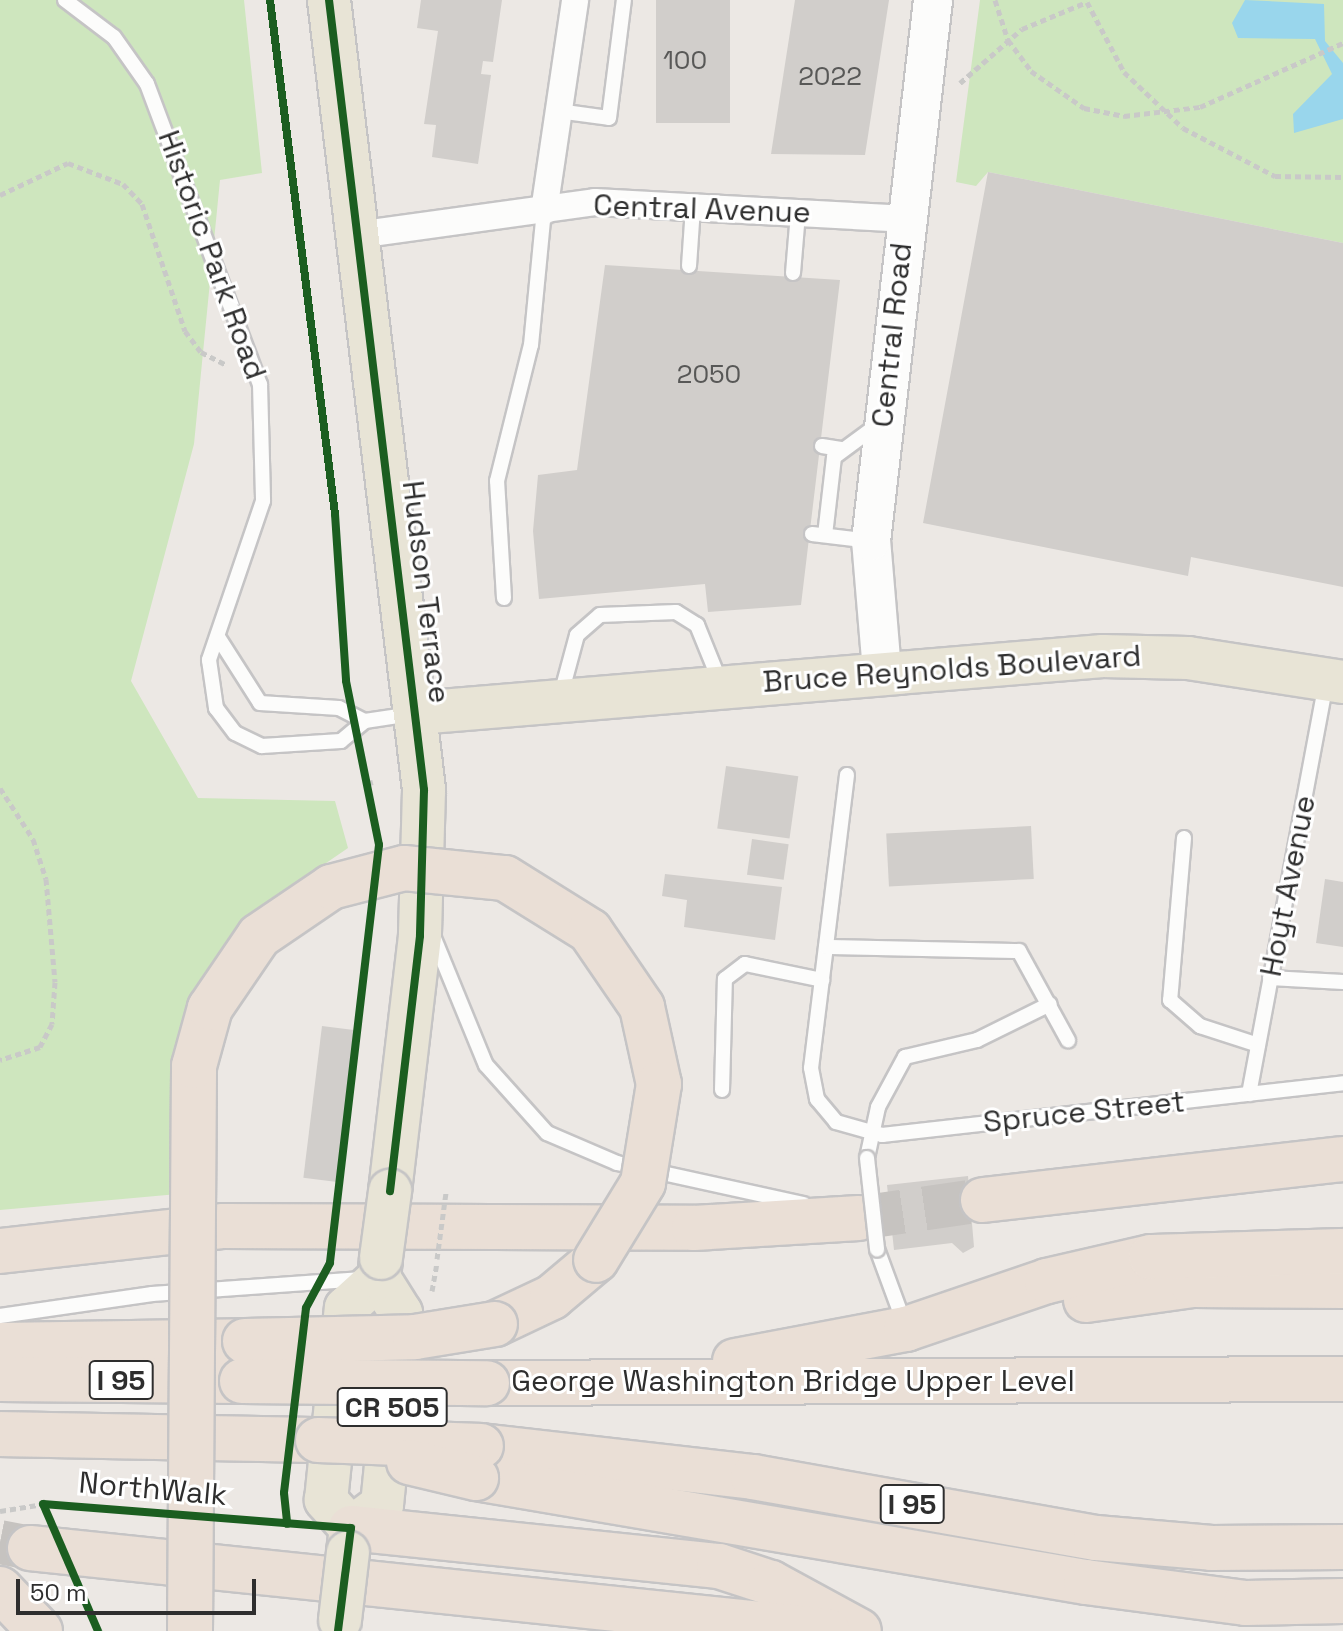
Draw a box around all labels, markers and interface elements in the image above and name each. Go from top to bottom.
house number: 100 [663,45,707,77]
house number: 2022 [798,61,862,93]
street label: Historic Park Road [150,126,274,384]
street label: Central Avenue [593,187,811,231]
street label: Central Road [864,241,920,429]
house number: 2050 [677,359,741,391]
street label: Hudson Terrace [394,478,458,706]
street label: Bruce Reynolds Boulevard [762,638,1142,700]
street label: Hoyt Avenue [1253,792,1323,980]
street label: Spruce Street [981,1084,1187,1140]
road number: I 95 [87,1356,155,1404]
street label: George Washington Bridge Upper Level [511,1363,1075,1399]
road number: CR 505 [336,1383,448,1431]
street label: NorthWalk [77,1465,229,1513]
road number: I 95 [878,1480,946,1528]
scale bar [20,1563,260,1613]
text: 50 m [30,1577,87,1608]

